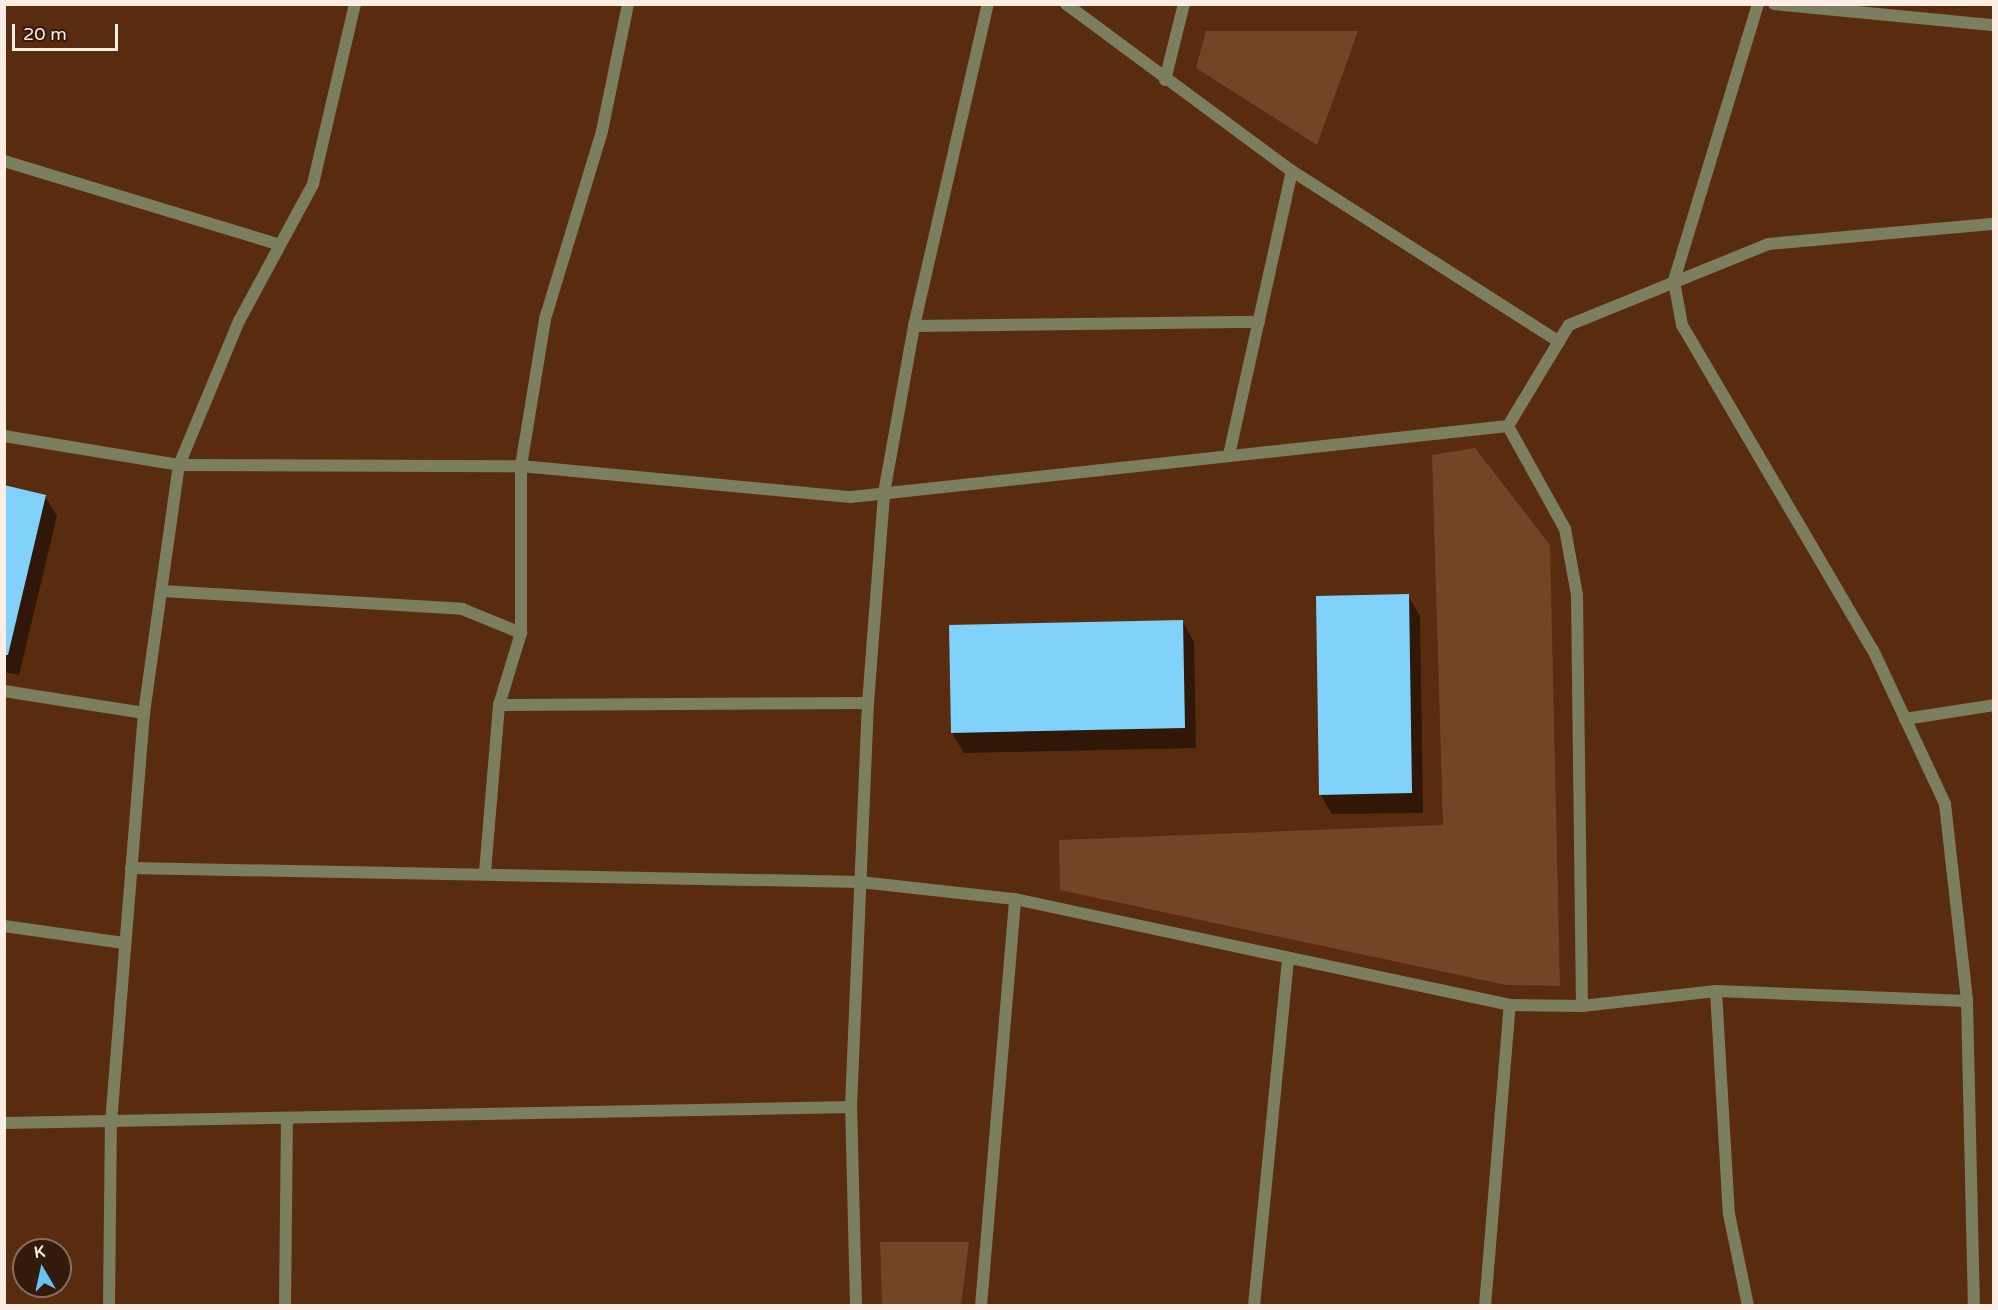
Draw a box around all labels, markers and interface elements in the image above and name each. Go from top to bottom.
scale bar [15,12,122,50]
text: 20 m [23,23,67,45]
north arrow [12,1238,72,1298]
text: K [33,1241,46,1263]

